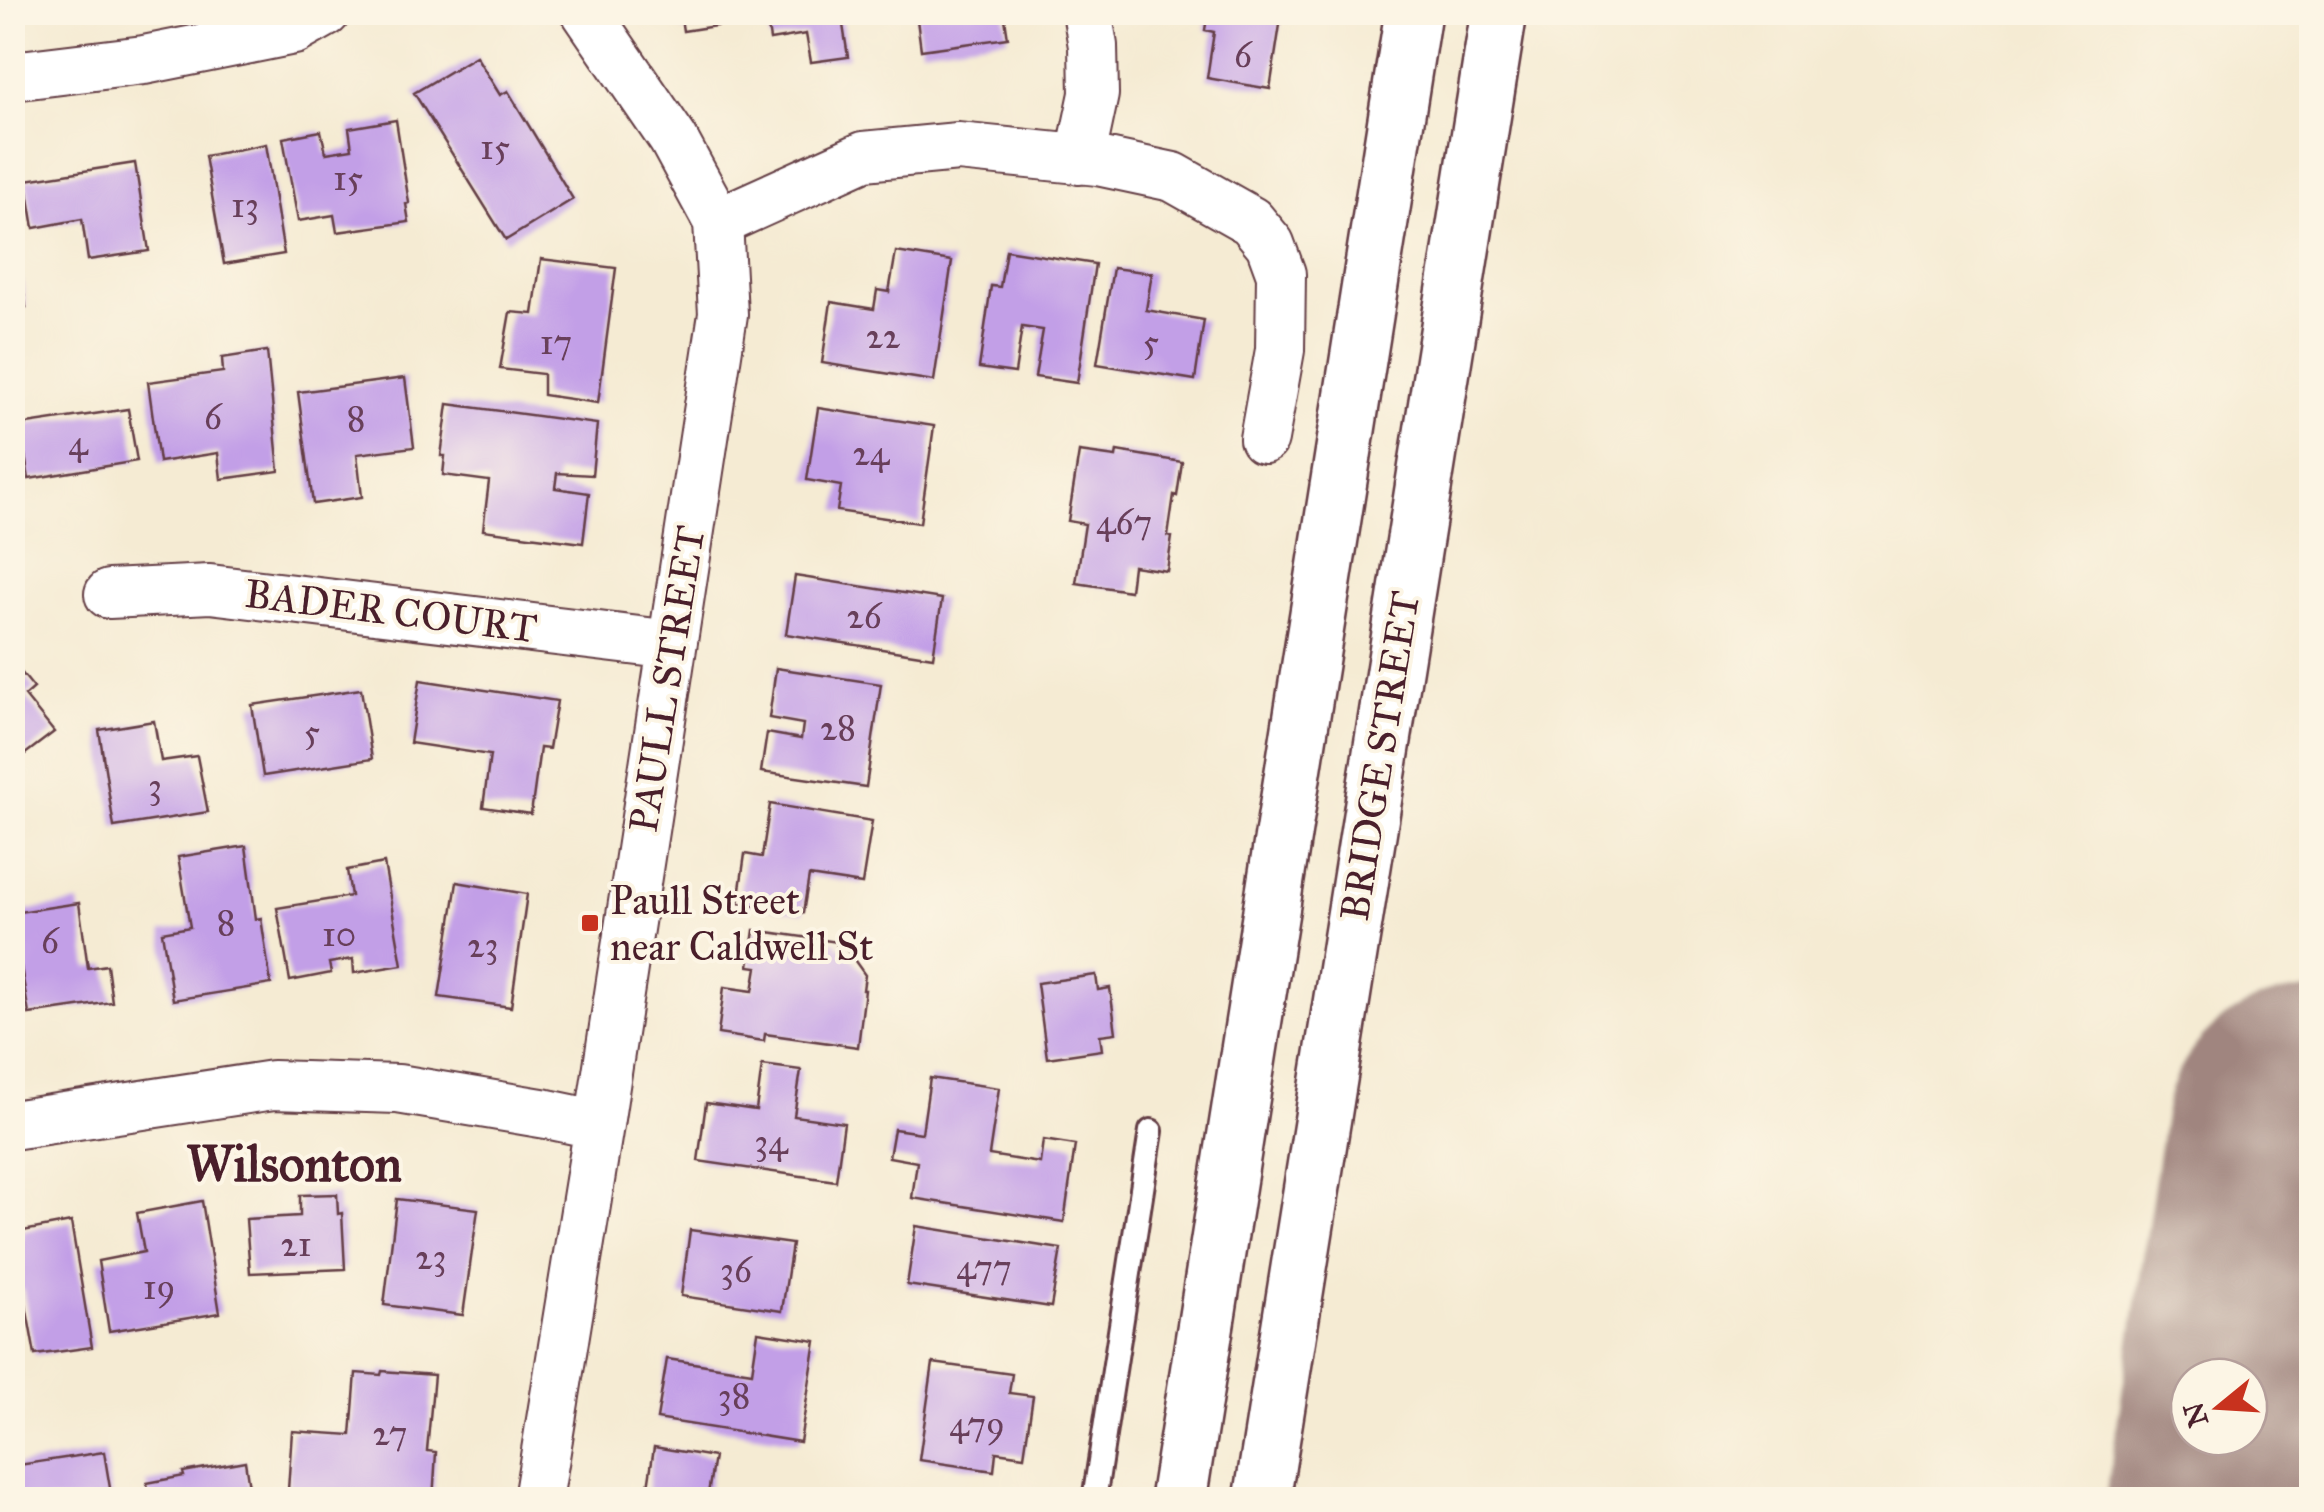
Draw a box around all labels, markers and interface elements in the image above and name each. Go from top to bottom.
house number: 6 [1234,34,1253,77]
house number: 15 [480,126,510,169]
house number: 15 [333,157,363,200]
house number: 13 [231,184,259,227]
house number: 22 [866,315,901,358]
house number: 17 [540,321,572,364]
house number: 5 [1143,321,1159,364]
house number: 6 [204,396,223,439]
house number: 8 [347,398,365,441]
house number: 4 [68,422,89,465]
house number: 24 [853,432,891,475]
house number: 467 [1096,501,1152,544]
street label: PAULL STREET [619,522,715,836]
street label: BADER COURT [242,569,540,653]
street label: BRIDGE STREET [1330,588,1430,924]
house number: 26 [846,595,883,638]
house number: 28 [820,707,856,750]
house number: 5 [304,711,320,754]
house number: 3 [148,765,162,808]
place label: Paull Street near Caldwell St [610,876,874,971]
house number: 8 [217,902,235,945]
marker: Paull Street near Caldwell St [579,912,601,934]
house number: 10 [322,913,356,956]
house number: 6 [41,920,60,963]
house number: 23 [467,924,499,967]
house number: 34 [754,1121,789,1164]
district label: Wilsonton [186,1134,402,1195]
house number: 21 [280,1223,312,1266]
house number: 23 [415,1236,447,1279]
house number: 477 [956,1246,1012,1289]
house number: 36 [720,1249,753,1292]
house number: 19 [143,1266,175,1309]
north arrow [2169,1357,2269,1457]
house number: 38 [718,1375,750,1418]
text: N [2175,1398,2216,1431]
house number: 479 [949,1403,1005,1446]
house number: 27 [373,1412,408,1455]

